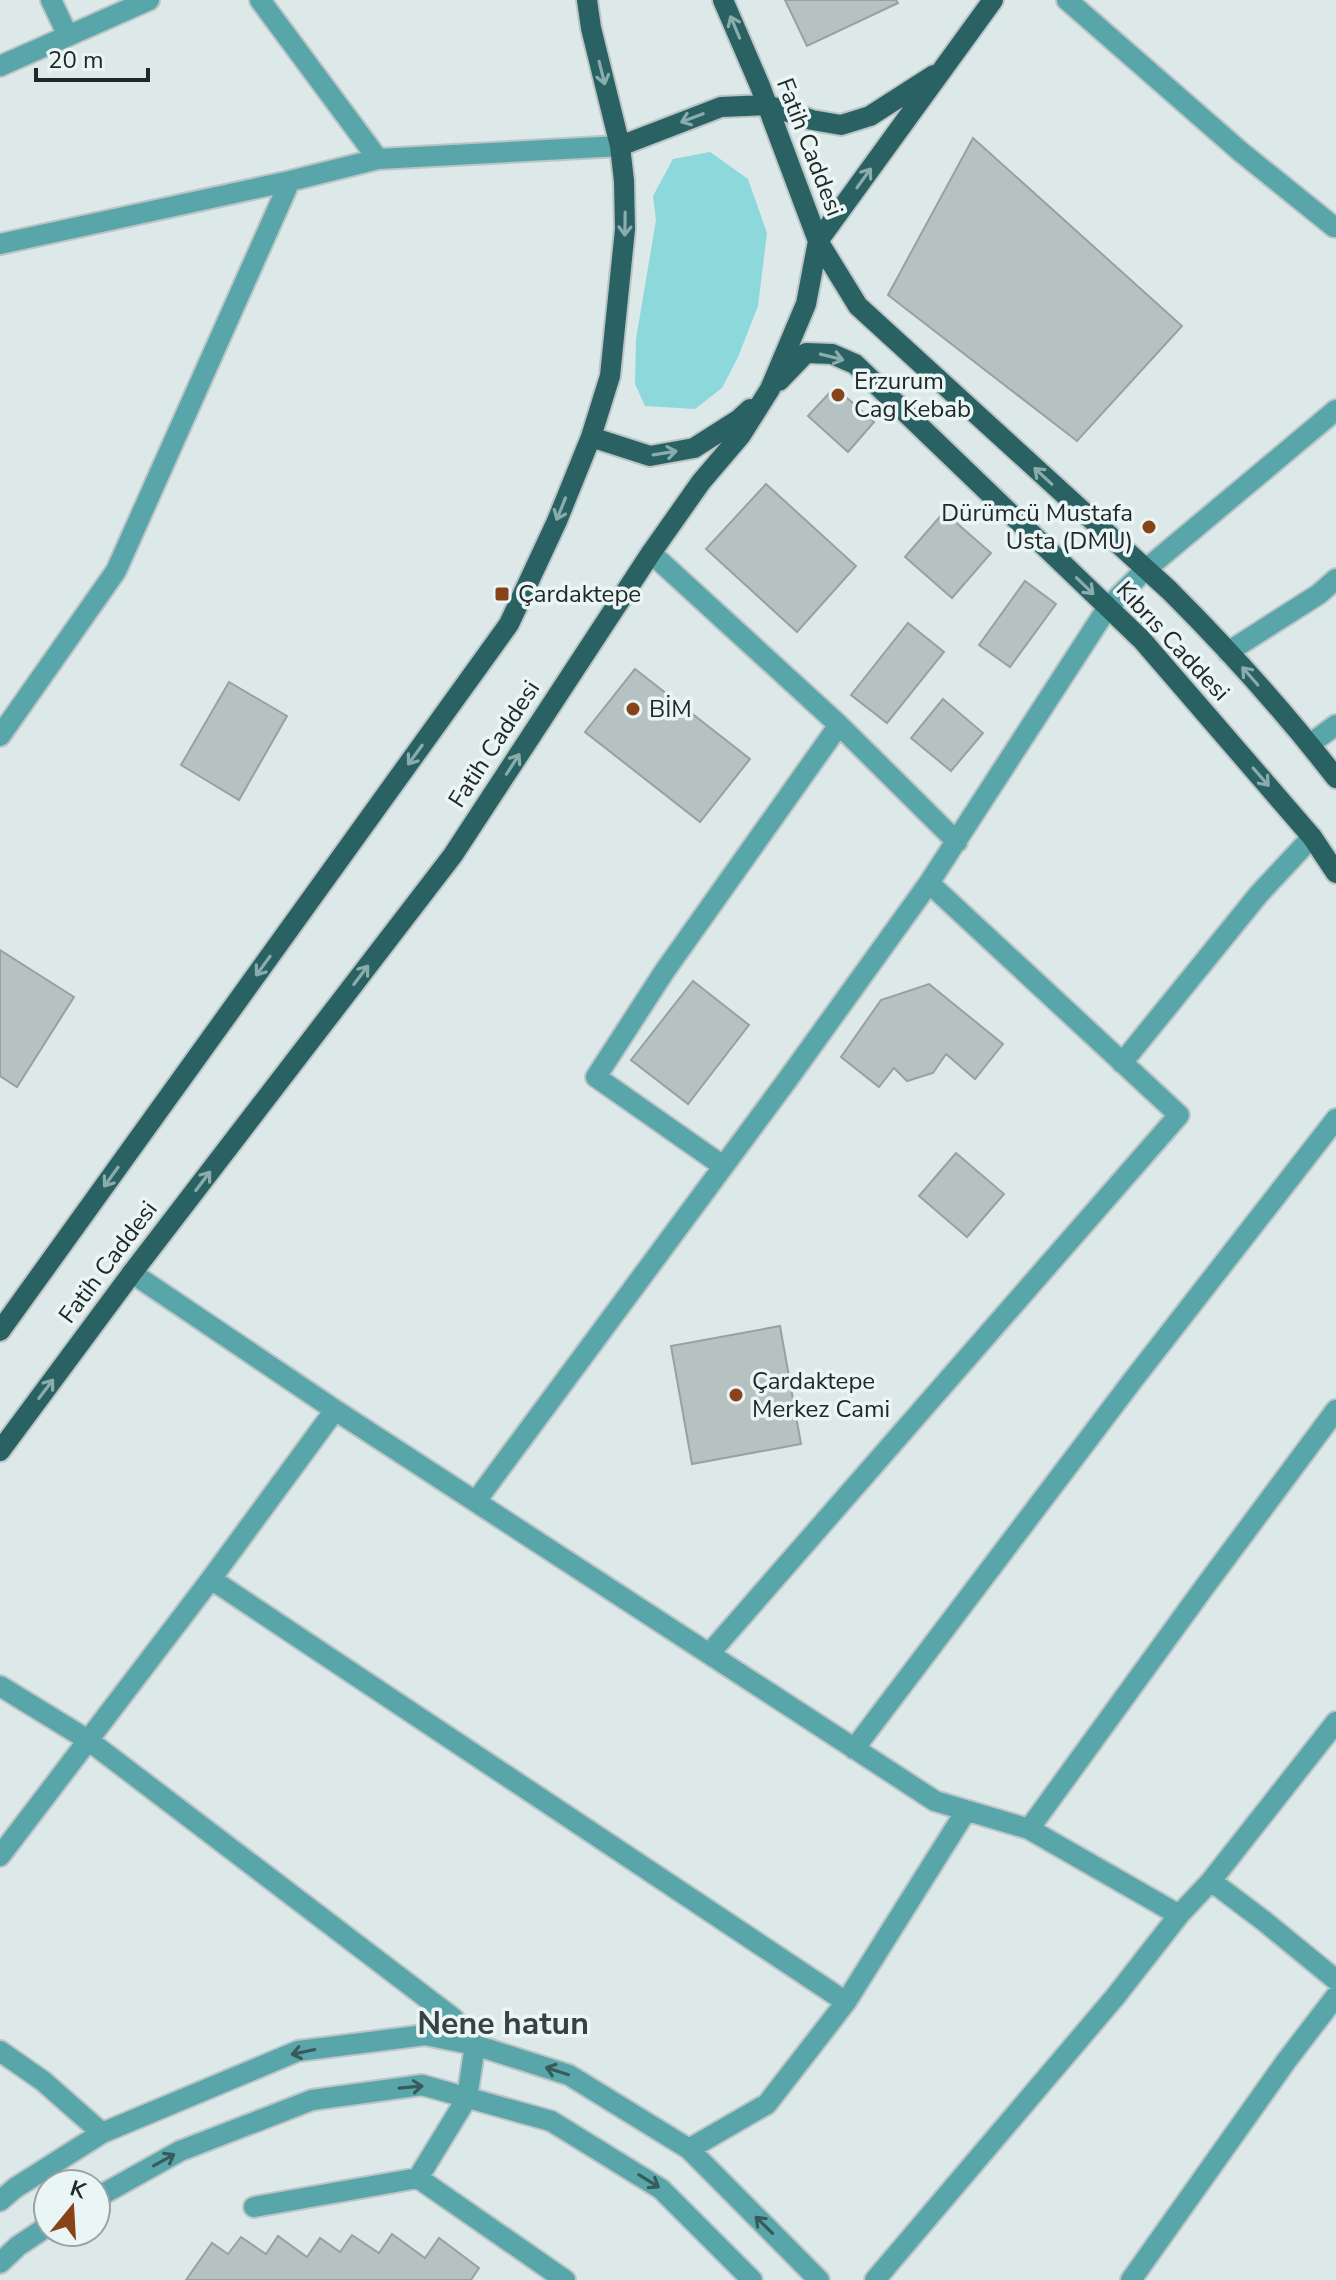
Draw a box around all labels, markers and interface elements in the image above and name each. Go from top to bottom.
one-way arrow [726,15,741,40]
scale bar [36,32,148,82]
text: 20 m [48,44,104,76]
one-way arrow [596,60,611,86]
street label: Fatih Caddesi [769,73,851,221]
one-way arrow [680,112,705,126]
one-way arrow [855,168,872,189]
one-way arrow [617,210,632,237]
one-way arrow [819,350,844,365]
place label: Erzurum Cag Kebab [854,365,971,425]
marker: Erzurum Cag Kebab [829,386,847,404]
one-way arrow [652,445,677,460]
one-way arrow [1033,467,1053,486]
one-way arrow [553,496,568,521]
place label: Dürümcü Mustafa Usta (DMU) [941,497,1133,557]
marker: Dürümcü Mustafa Usta (DMU) [1140,518,1158,536]
street label: Kıbrıs Caddesi [1109,574,1237,708]
one-way arrow [1075,576,1095,595]
place label: Çardaktepe [518,578,641,610]
marker: Çardaktepe [493,585,511,603]
one-way arrow [1241,666,1259,686]
street label: Fatih Caddesi [441,674,547,814]
place label: BİM [649,693,692,725]
marker: BİM [624,700,642,718]
one-way arrow [407,744,423,766]
one-way arrow [504,753,521,775]
one-way arrow [1252,767,1270,787]
one-way arrow [255,955,272,976]
one-way arrow [352,965,369,986]
one-way arrow [103,1166,120,1187]
one-way arrow [194,1171,211,1192]
street label: Fatih Caddesi [51,1194,165,1330]
place label: Çardaktepe Merkez Cami [752,1365,890,1425]
one-way arrow [38,1379,55,1400]
marker: Çardaktepe Merkez Cami [727,1386,745,1404]
district label: Nene hatun [417,2002,589,2045]
one-way arrow [291,2045,317,2060]
one-way arrow [545,2063,570,2078]
one-way arrow [398,2079,424,2094]
one-way arrow [152,2152,176,2167]
north arrow [32,2168,112,2248]
text: K [66,2173,91,2207]
one-way arrow [637,2174,660,2190]
one-way arrow [755,2216,774,2235]

